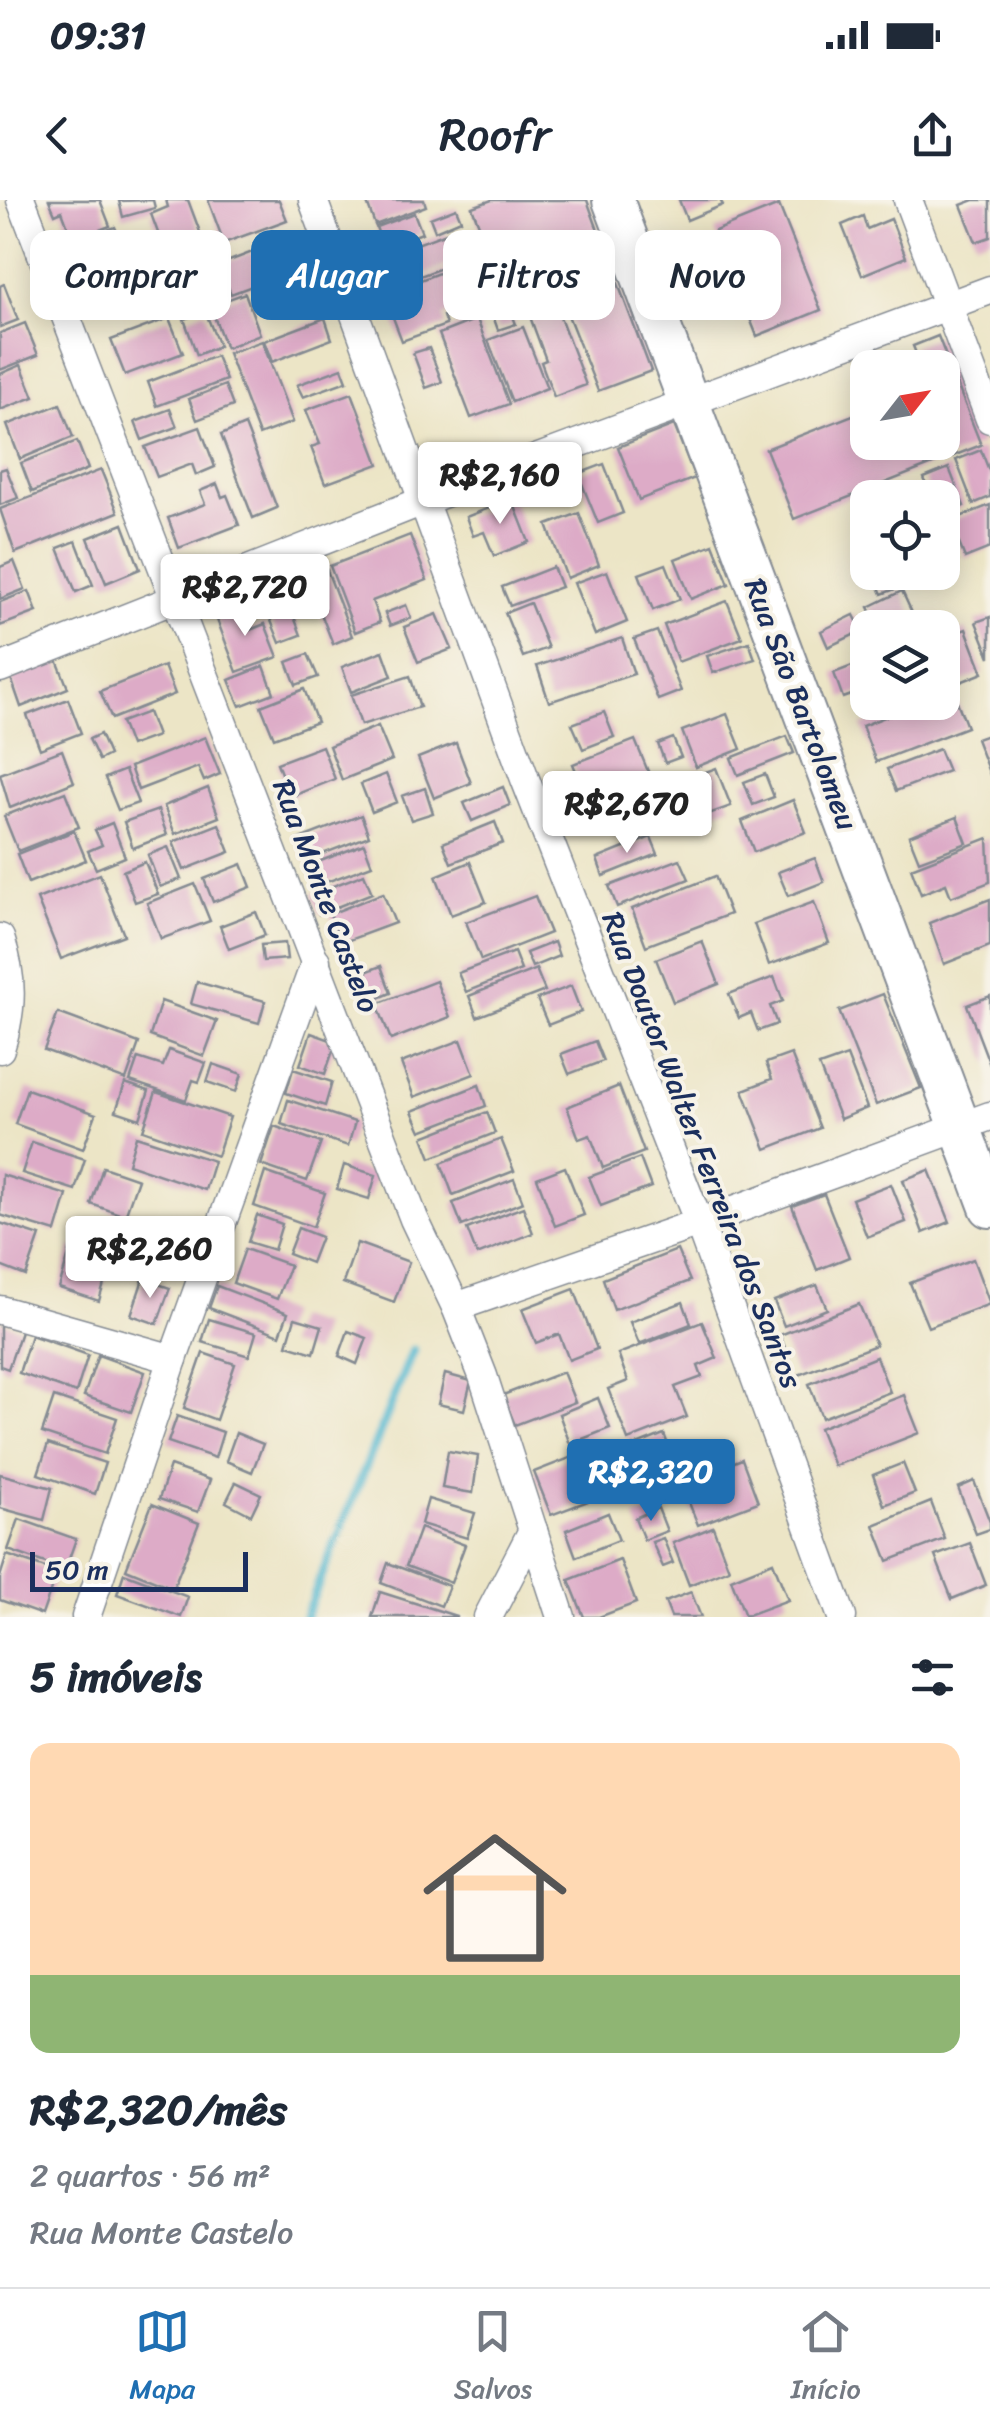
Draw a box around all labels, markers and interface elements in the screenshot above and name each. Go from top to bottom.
text: 09:31 [50,2,146,69]
text: Roofr [439,95,551,175]
icon: back [30,108,85,163]
icon: share [905,108,960,163]
chip: Comprar [30,230,231,320]
chip: Alugar [251,230,423,320]
chip: Filtros [443,230,615,320]
chip: Novo [635,230,781,320]
north arrow [850,350,960,460]
map controls [850,350,960,720]
pin: R$2,160 [408,442,592,527]
text: R$2,160 [440,446,560,503]
button: locate [850,480,960,590]
pin: R$2,720 [153,554,337,639]
text: R$2,720 [183,558,308,615]
street label: Rua São Bartolomeu [728,570,874,838]
button: layers [850,610,960,720]
street label: Rua Monte Castelo [257,771,395,1021]
pin: R$2,670 [535,771,719,856]
text: R$2,670 [565,775,689,832]
street label: Rua Doutor Walter Ferreira dos Santos [586,903,818,1397]
pin: R$2,260 [58,1216,242,1301]
text: R$2,260 [88,1220,212,1277]
pin: R$2,320 [559,1439,743,1524]
text: R$2,320 [589,1443,713,1500]
text: 50 m [45,1545,109,1594]
scale bar [30,1547,248,1592]
text: 5 imóveis [30,1640,202,1714]
icon: filters [905,1650,960,1705]
icon: home [405,1808,585,1988]
text: R$2,320/mês [30,2073,287,2147]
text: 2 quartos · 56 m² [30,2147,271,2204]
text: Rua Monte Castelo [30,2204,293,2261]
tab: Mapa [129,2304,195,2413]
tab: Salvos [454,2304,532,2413]
tab: Início [791,2304,861,2413]

